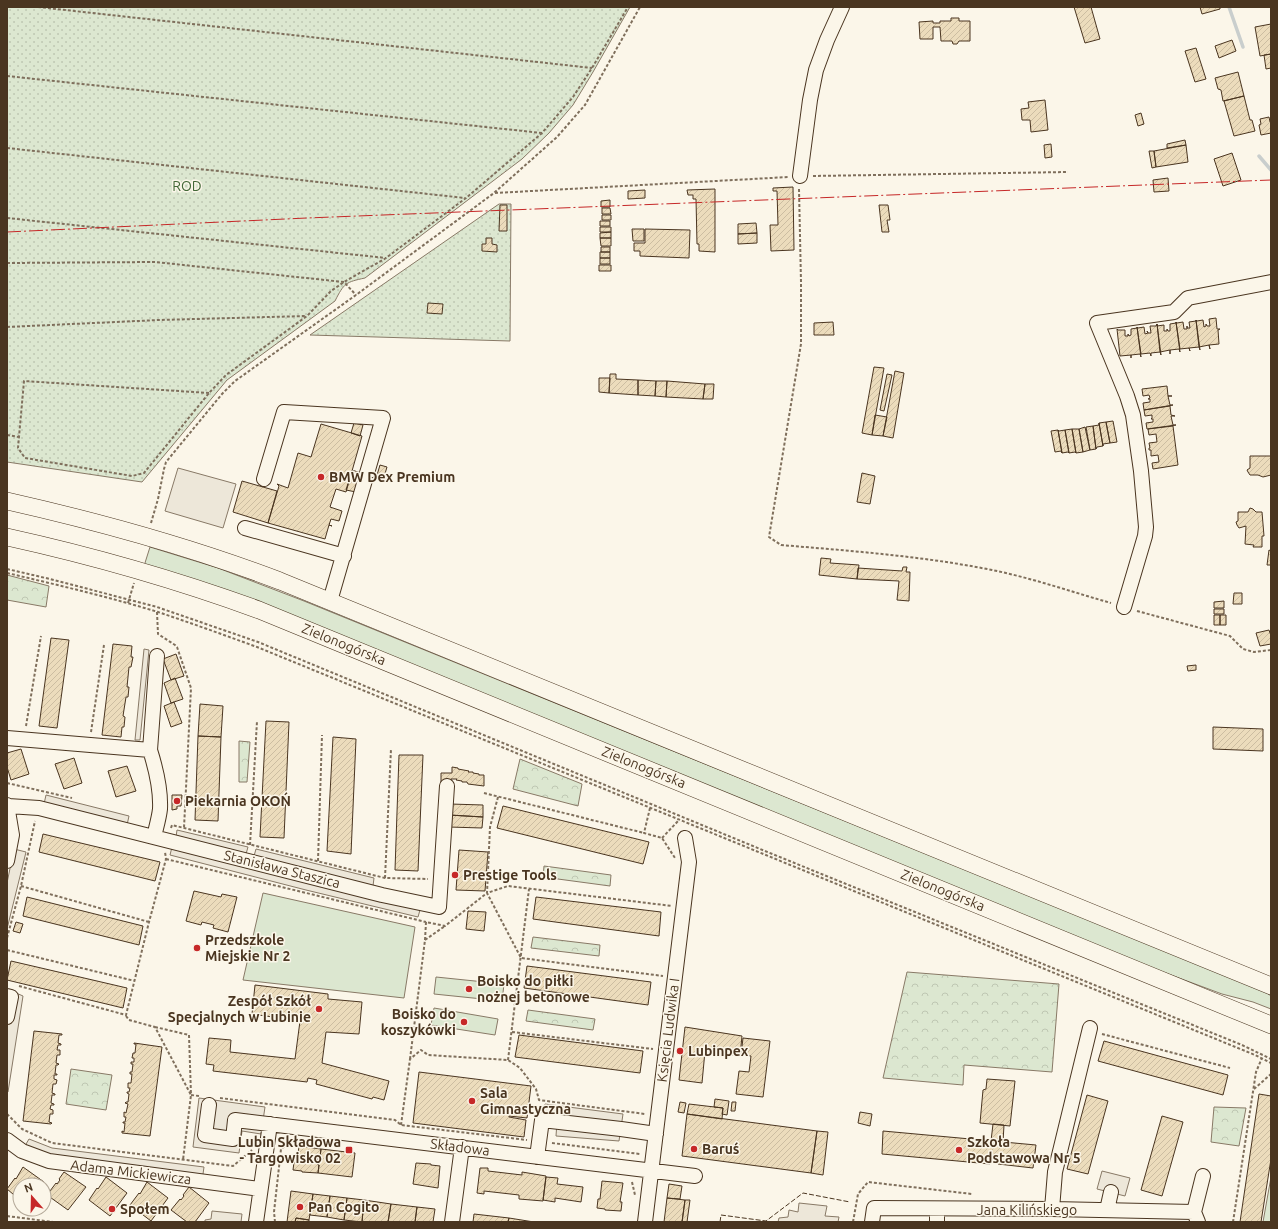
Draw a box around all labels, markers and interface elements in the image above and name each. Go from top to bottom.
park label: ROD [172,178,202,194]
place label: BMW Dex Premium [329,469,455,485]
marker: BMW Dex Premium [316,472,326,482]
street label: Zielonogórska [300,620,388,668]
street label: Zielonogórska [600,743,688,791]
place label: Piekarnia OKOŃ [185,792,291,809]
marker: Piekarnia OKOŃ [172,796,182,806]
street label: Stanisława Staszica [222,847,342,891]
street label: Zielonogórska [899,866,987,914]
place label: Prestige Tools [463,867,557,883]
marker: Prestige Tools [450,870,460,880]
place label: Przedszkole Miejskie Nr 2 [205,932,291,964]
marker: Przedszkole Miejskie Nr 2 [192,943,202,953]
place label: Boisko do piłki nożnej betonowe [477,973,590,1005]
street label: Księcia Ludwika I [654,977,682,1083]
marker: Boisko do piłki nożnej betonowe [464,984,474,994]
place label: Zespół Szkół Specjalnych w Lubinie [168,993,311,1025]
marker: Zespół Szkół Specjalnych w Lubinie [314,1004,324,1014]
place label: Boisko do koszykówki [381,1006,456,1038]
marker: Boisko do koszykówki [459,1017,469,1027]
place label: Lubinpex [688,1043,749,1059]
marker: Lubinpex [675,1046,685,1056]
place label: Sala Gimnastyczna [480,1085,571,1117]
marker: Sala Gimnastyczna [467,1096,477,1106]
place label: Lubin Składowa - Targowisko 02 [238,1134,341,1166]
place label: Szkoła Podstawowa Nr 5 [967,1134,1081,1166]
street label: Składowa [429,1135,491,1159]
place label: Baruś [702,1141,740,1157]
marker: Baruś [689,1144,699,1154]
marker: Lubin Składowa - Targowisko 02 [344,1145,354,1155]
marker: Szkoła Podstawowa Nr 5 [954,1145,964,1155]
street label: Adama Mickiewicza [70,1157,192,1187]
north arrow [12,1177,52,1217]
text: N [23,1181,34,1195]
place label: Pan Cogito [308,1199,379,1215]
place label: Społem [120,1201,170,1217]
marker: Pan Cogito [295,1202,305,1212]
street label: Jana Kilińskiego [977,1202,1077,1218]
marker: Społem [107,1204,117,1214]

